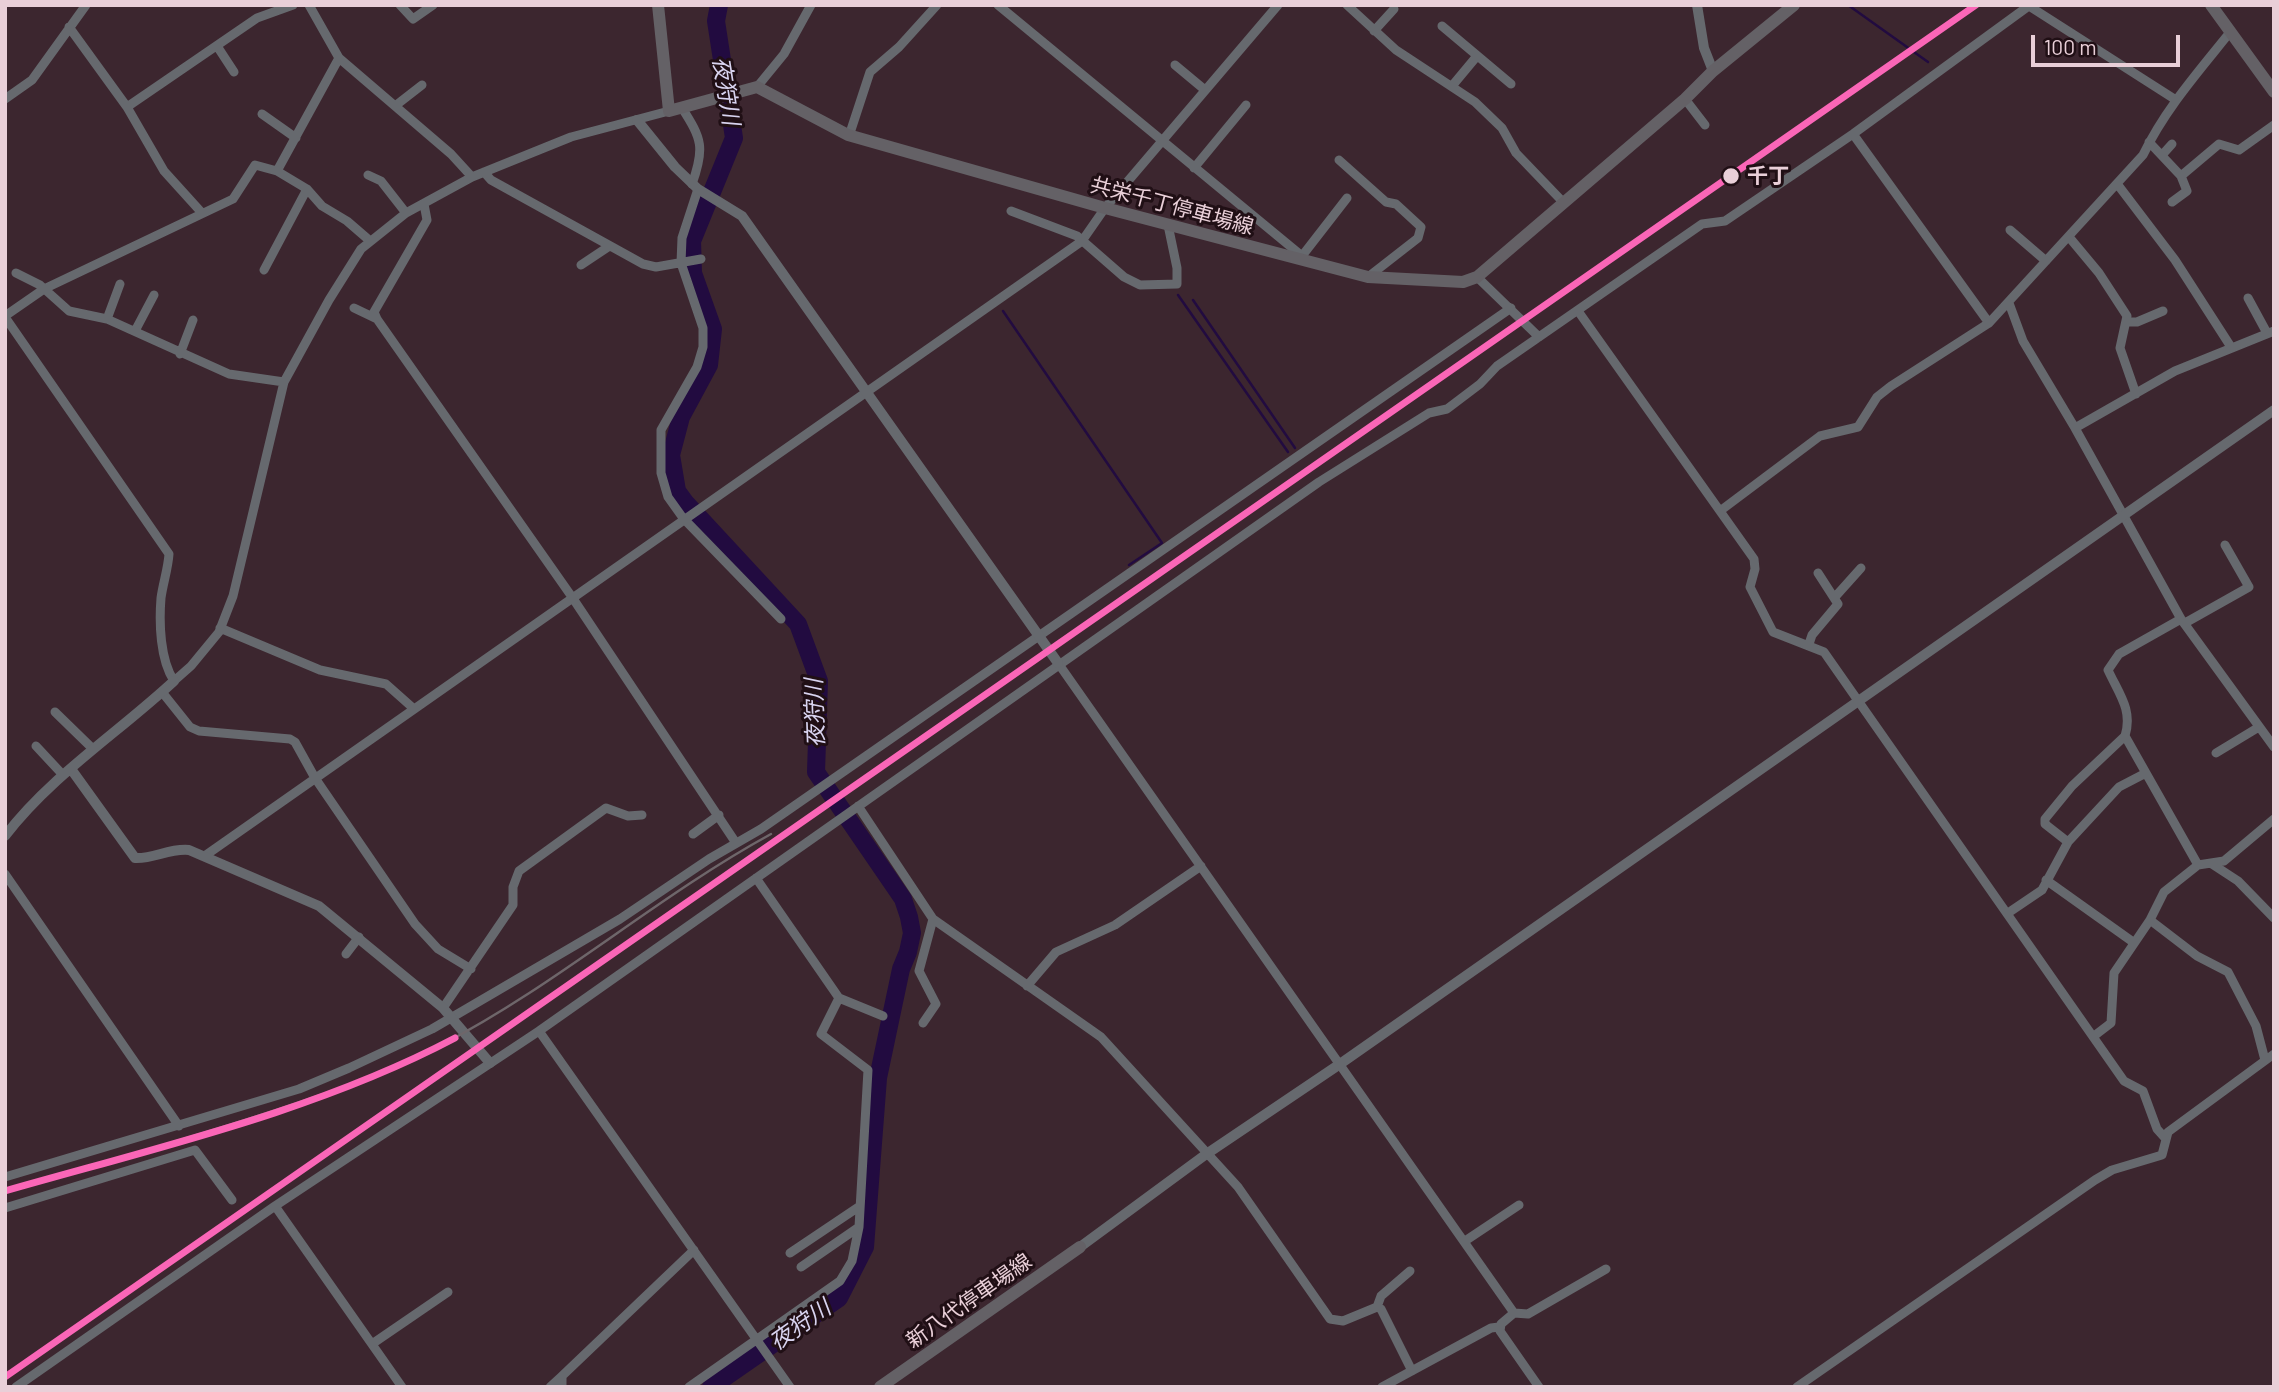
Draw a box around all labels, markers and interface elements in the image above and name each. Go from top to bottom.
scale bar [2034,21,2183,65]
text: 100 m [2044,34,2097,59]
water label: 夜狩川 [707,55,745,127]
place label: 千丁 [1747,163,1789,189]
marker: 千丁 [1721,166,1741,186]
street label: 共栄千丁停車場線 [1088,172,1256,240]
water label: 夜狩川 [800,678,830,748]
street label: 新八代停車場線 [902,1249,1036,1353]
water label: 夜狩川 [764,1294,836,1356]

